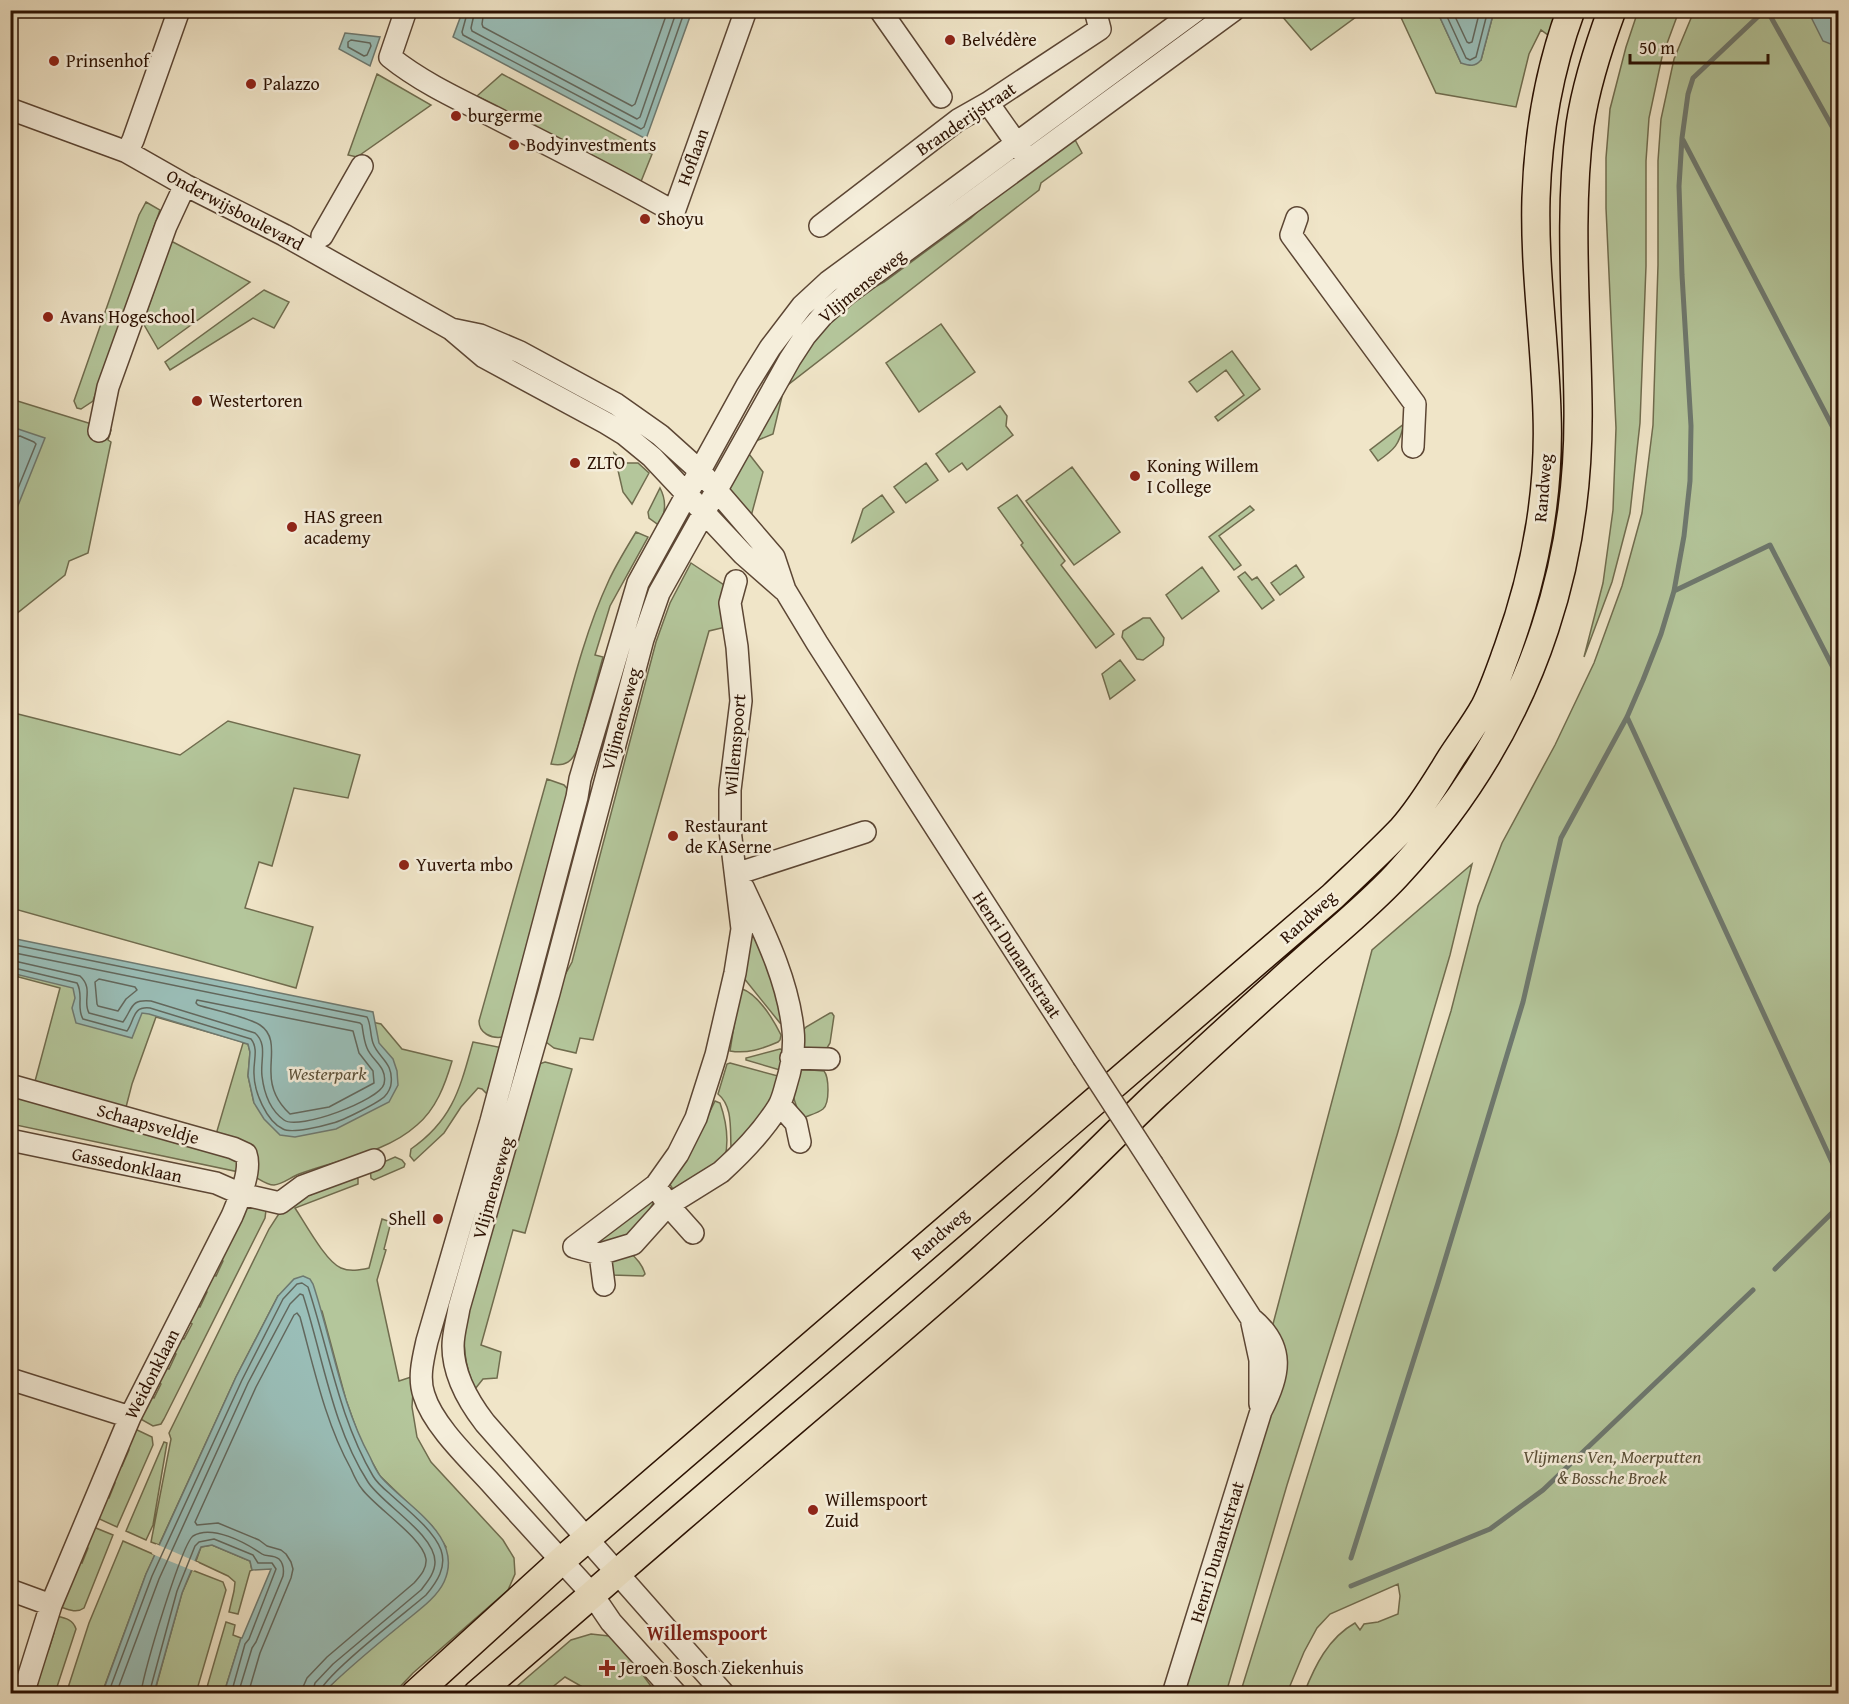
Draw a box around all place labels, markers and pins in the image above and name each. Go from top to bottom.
place label: Belvédère [962,26,1037,53]
marker: Belvédère [943,33,957,47]
place label: Prinsenhof [66,47,151,74]
marker: Prinsenhof [47,54,61,68]
place label: Palazzo [263,70,320,97]
marker: Palazzo [244,77,258,91]
place label: burgerme [468,102,542,129]
marker: burgerme [449,109,463,123]
place label: Bodyinvestments [526,131,656,158]
marker: Bodyinvestments [507,138,521,152]
place label: Shoyu [657,205,704,232]
marker: Shoyu [638,212,652,226]
place label: Avans Hogeschool [60,303,195,330]
marker: Avans Hogeschool [41,310,55,324]
place label: Westertoren [209,387,303,414]
marker: Westertoren [190,394,204,408]
place label: ZLTO [587,449,625,476]
place label: Koning Willem I College [1147,452,1259,500]
marker: ZLTO [568,456,582,470]
marker: Koning Willem I College [1128,469,1142,483]
place label: HAS green academy [304,503,383,551]
marker: HAS green academy [285,520,299,534]
place label: Restaurant de KASerne [685,812,772,860]
marker: Restaurant de KASerne [666,829,680,843]
place label: Yuverta mbo [416,851,513,878]
marker: Yuverta mbo [397,858,411,872]
place label: Shell [389,1205,426,1232]
marker: Shell [431,1212,445,1226]
place label: Willemspoort Zuid [825,1486,928,1534]
marker: Willemspoort Zuid [806,1503,820,1517]
place label: Jeroen Bosch Ziekenhuis [618,1654,804,1681]
marker: Jeroen Bosch Ziekenhuis [598,1659,616,1677]

